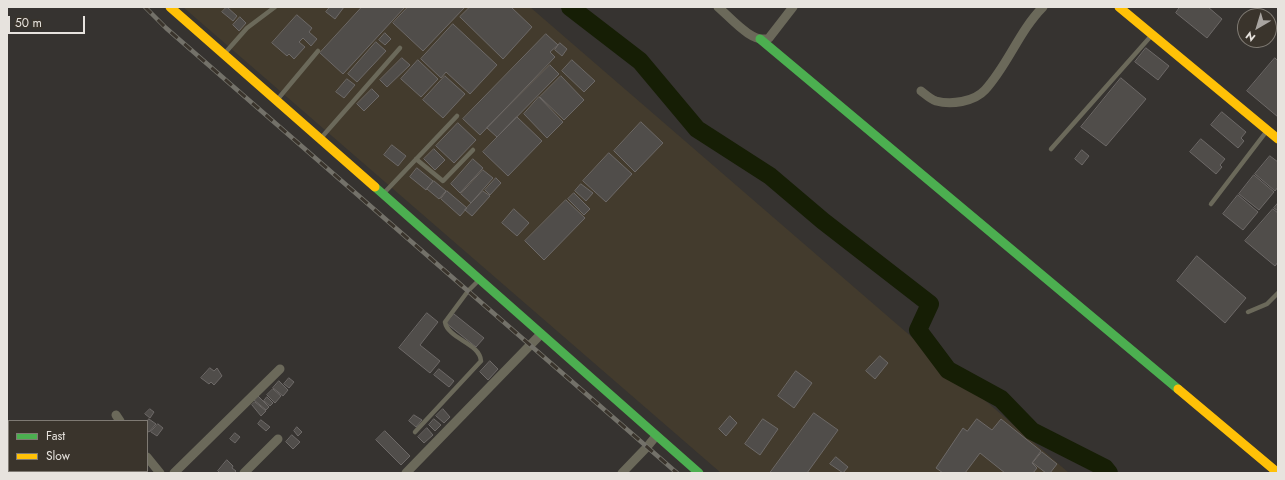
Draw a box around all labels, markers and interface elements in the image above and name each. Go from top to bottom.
scale bar [10,8,87,34]
north arrow [1237,8,1277,48]
text: 50 m [15,14,42,32]
text: N [1242,28,1259,46]
legend [8,420,148,472]
text: Fast [46,427,65,445]
text: Slow [46,447,70,465]

